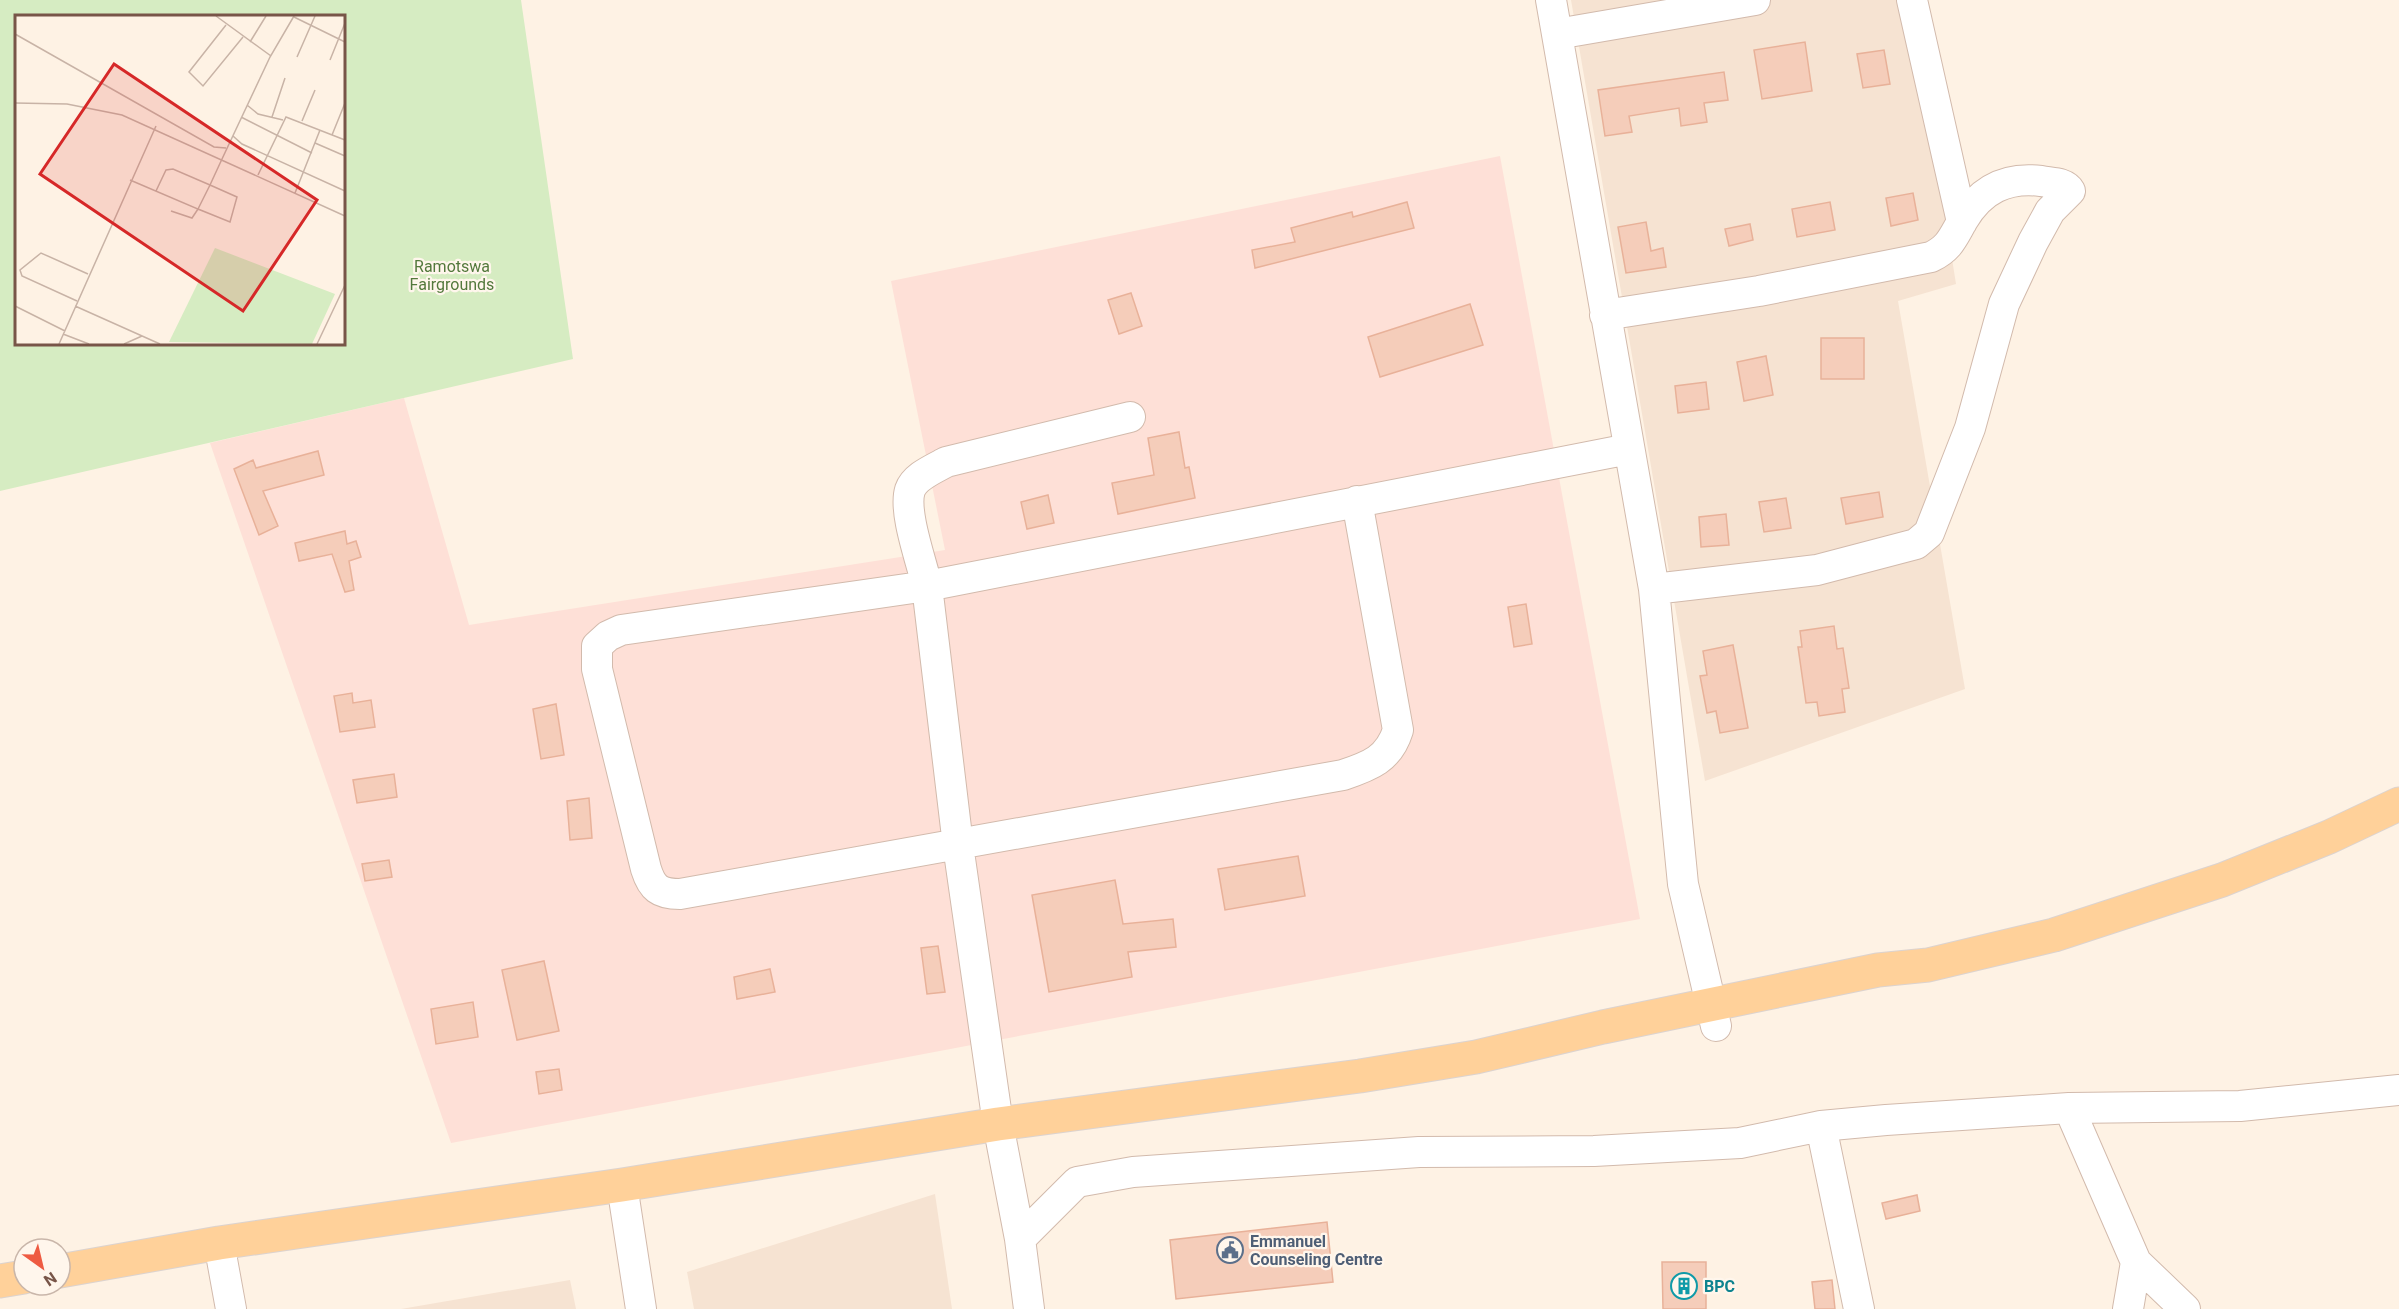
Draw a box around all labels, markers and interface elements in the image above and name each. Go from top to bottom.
inset map [15,15,345,345]
park label: Ramotswa Fairgrounds [410,257,494,294]
place label: Emmanuel Counseling Centre [1250,1232,1383,1269]
public building icon: Emmanuel Counseling Centre [1215,1235,1245,1265]
north arrow [12,1237,72,1297]
text: N [40,1268,60,1290]
building icon: BPC [1669,1271,1699,1301]
place label: BPC [1704,1277,1735,1296]

